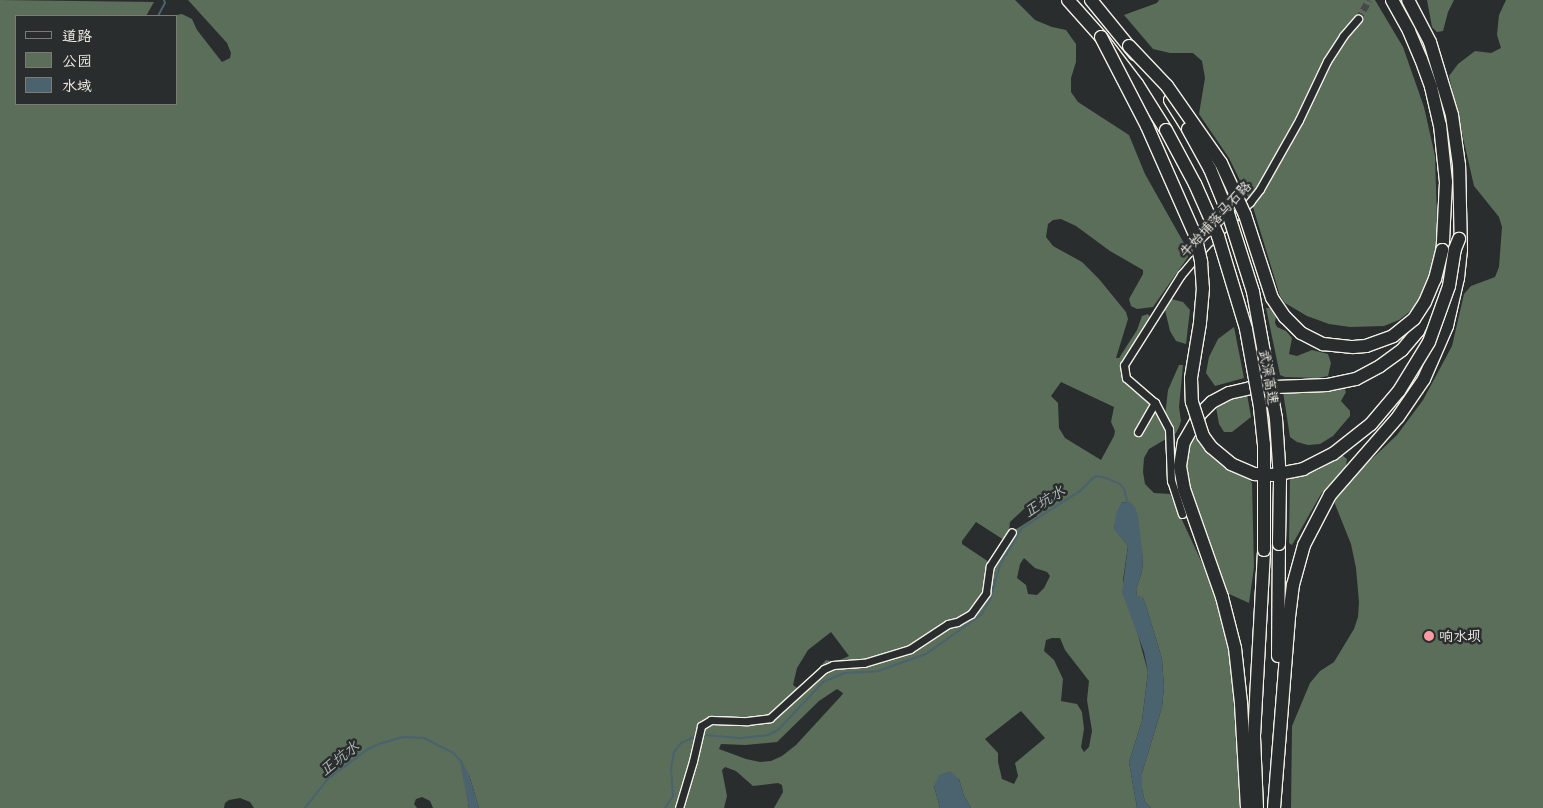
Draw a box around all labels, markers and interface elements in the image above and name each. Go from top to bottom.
legend [15,15,178,105]
text: 道路 [62,25,92,45]
text: 公园 [62,50,92,70]
text: 水域 [62,75,92,95]
street label: 牛始埔落马石路 [1175,177,1255,261]
street label: 武深高速 [1256,348,1282,406]
water label: 正坑水 [1020,481,1068,521]
place label: 响水坝 [1439,628,1481,644]
marker: 响水坝 [1423,630,1435,642]
water label: 正坑水 [316,737,362,779]

